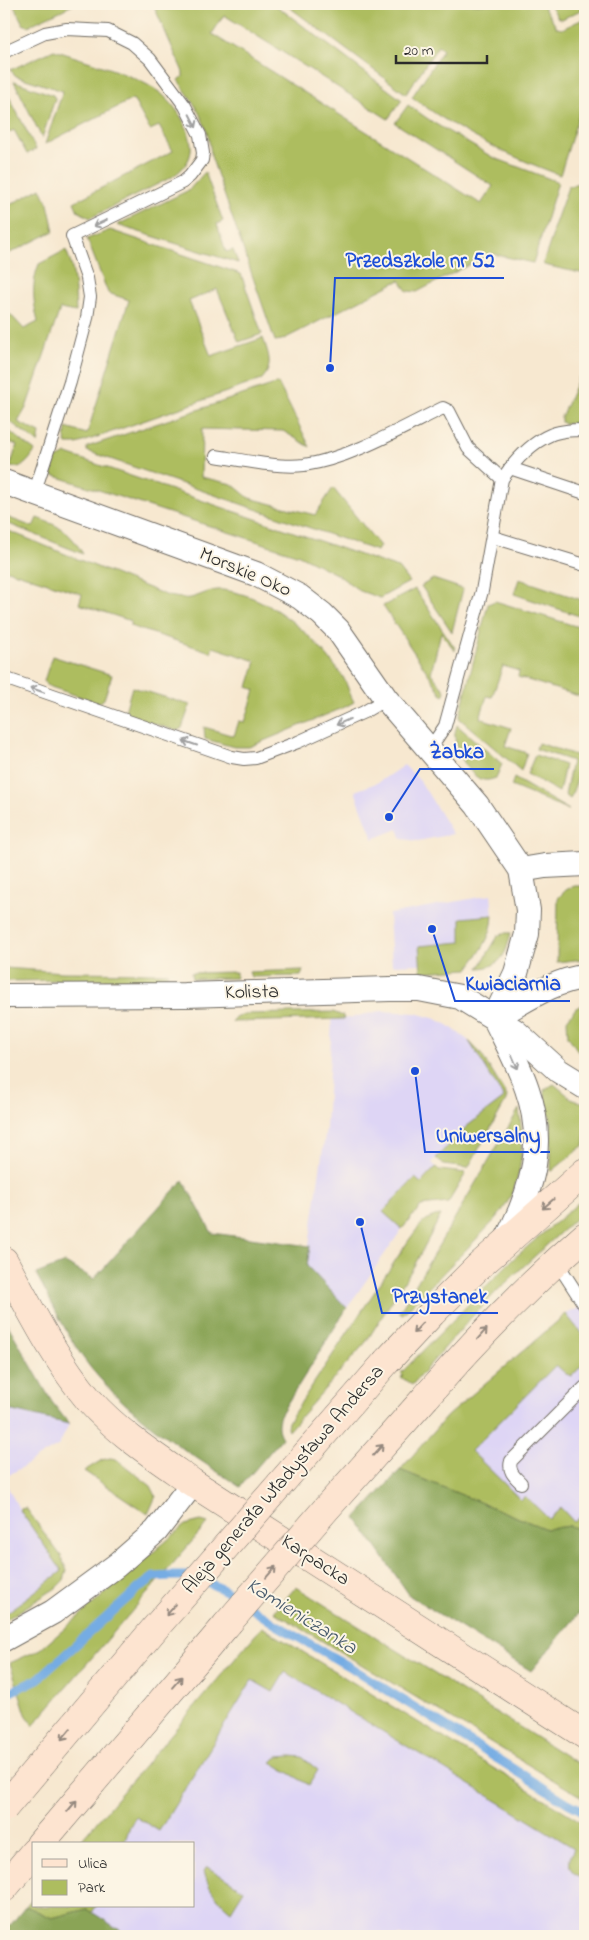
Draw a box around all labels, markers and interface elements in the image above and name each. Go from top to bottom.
scale bar [396,32,488,64]
text: 20 m [404,40,434,62]
one-way arrow [189,113,198,128]
one-way arrow [93,219,108,229]
callout: Przedszkole nr 52 [335,242,504,278]
text: Przedszkole nr 52 [345,247,495,277]
street label: Morskie Oko [194,541,296,605]
one-way arrow [29,684,45,694]
one-way arrow [336,717,351,727]
callout: Żabka [420,733,494,769]
one-way arrow [183,738,199,747]
text: Żabka [430,738,484,768]
callout: Kwiaciarnia [455,965,570,1001]
text: Kwiaciarnia [465,970,561,1000]
street label: Kolista [225,978,279,1008]
one-way arrow [510,1054,520,1069]
callout: Uniwersalny [425,1116,550,1152]
text: Uniwersalny [436,1122,541,1154]
one-way arrow [542,1198,555,1210]
callout: Przystanek [382,1277,498,1313]
text: Przystanek [392,1283,489,1315]
one-way arrow [412,1321,424,1334]
one-way arrow [476,1327,487,1340]
street label: Aleja generała Władysława Andersa [176,1359,393,1602]
one-way arrow [372,1444,383,1457]
street label: Karpacka [275,1528,355,1594]
one-way arrow [265,1566,277,1579]
water label: Kamieniczanka [240,1571,363,1663]
one-way arrow [165,1603,177,1616]
one-way arrow [171,1676,182,1689]
one-way arrow [61,1727,72,1740]
one-way arrow [66,1800,77,1813]
legend [32,1842,195,1908]
text: Ulica [78,1853,107,1875]
text: Park [78,1877,106,1899]

